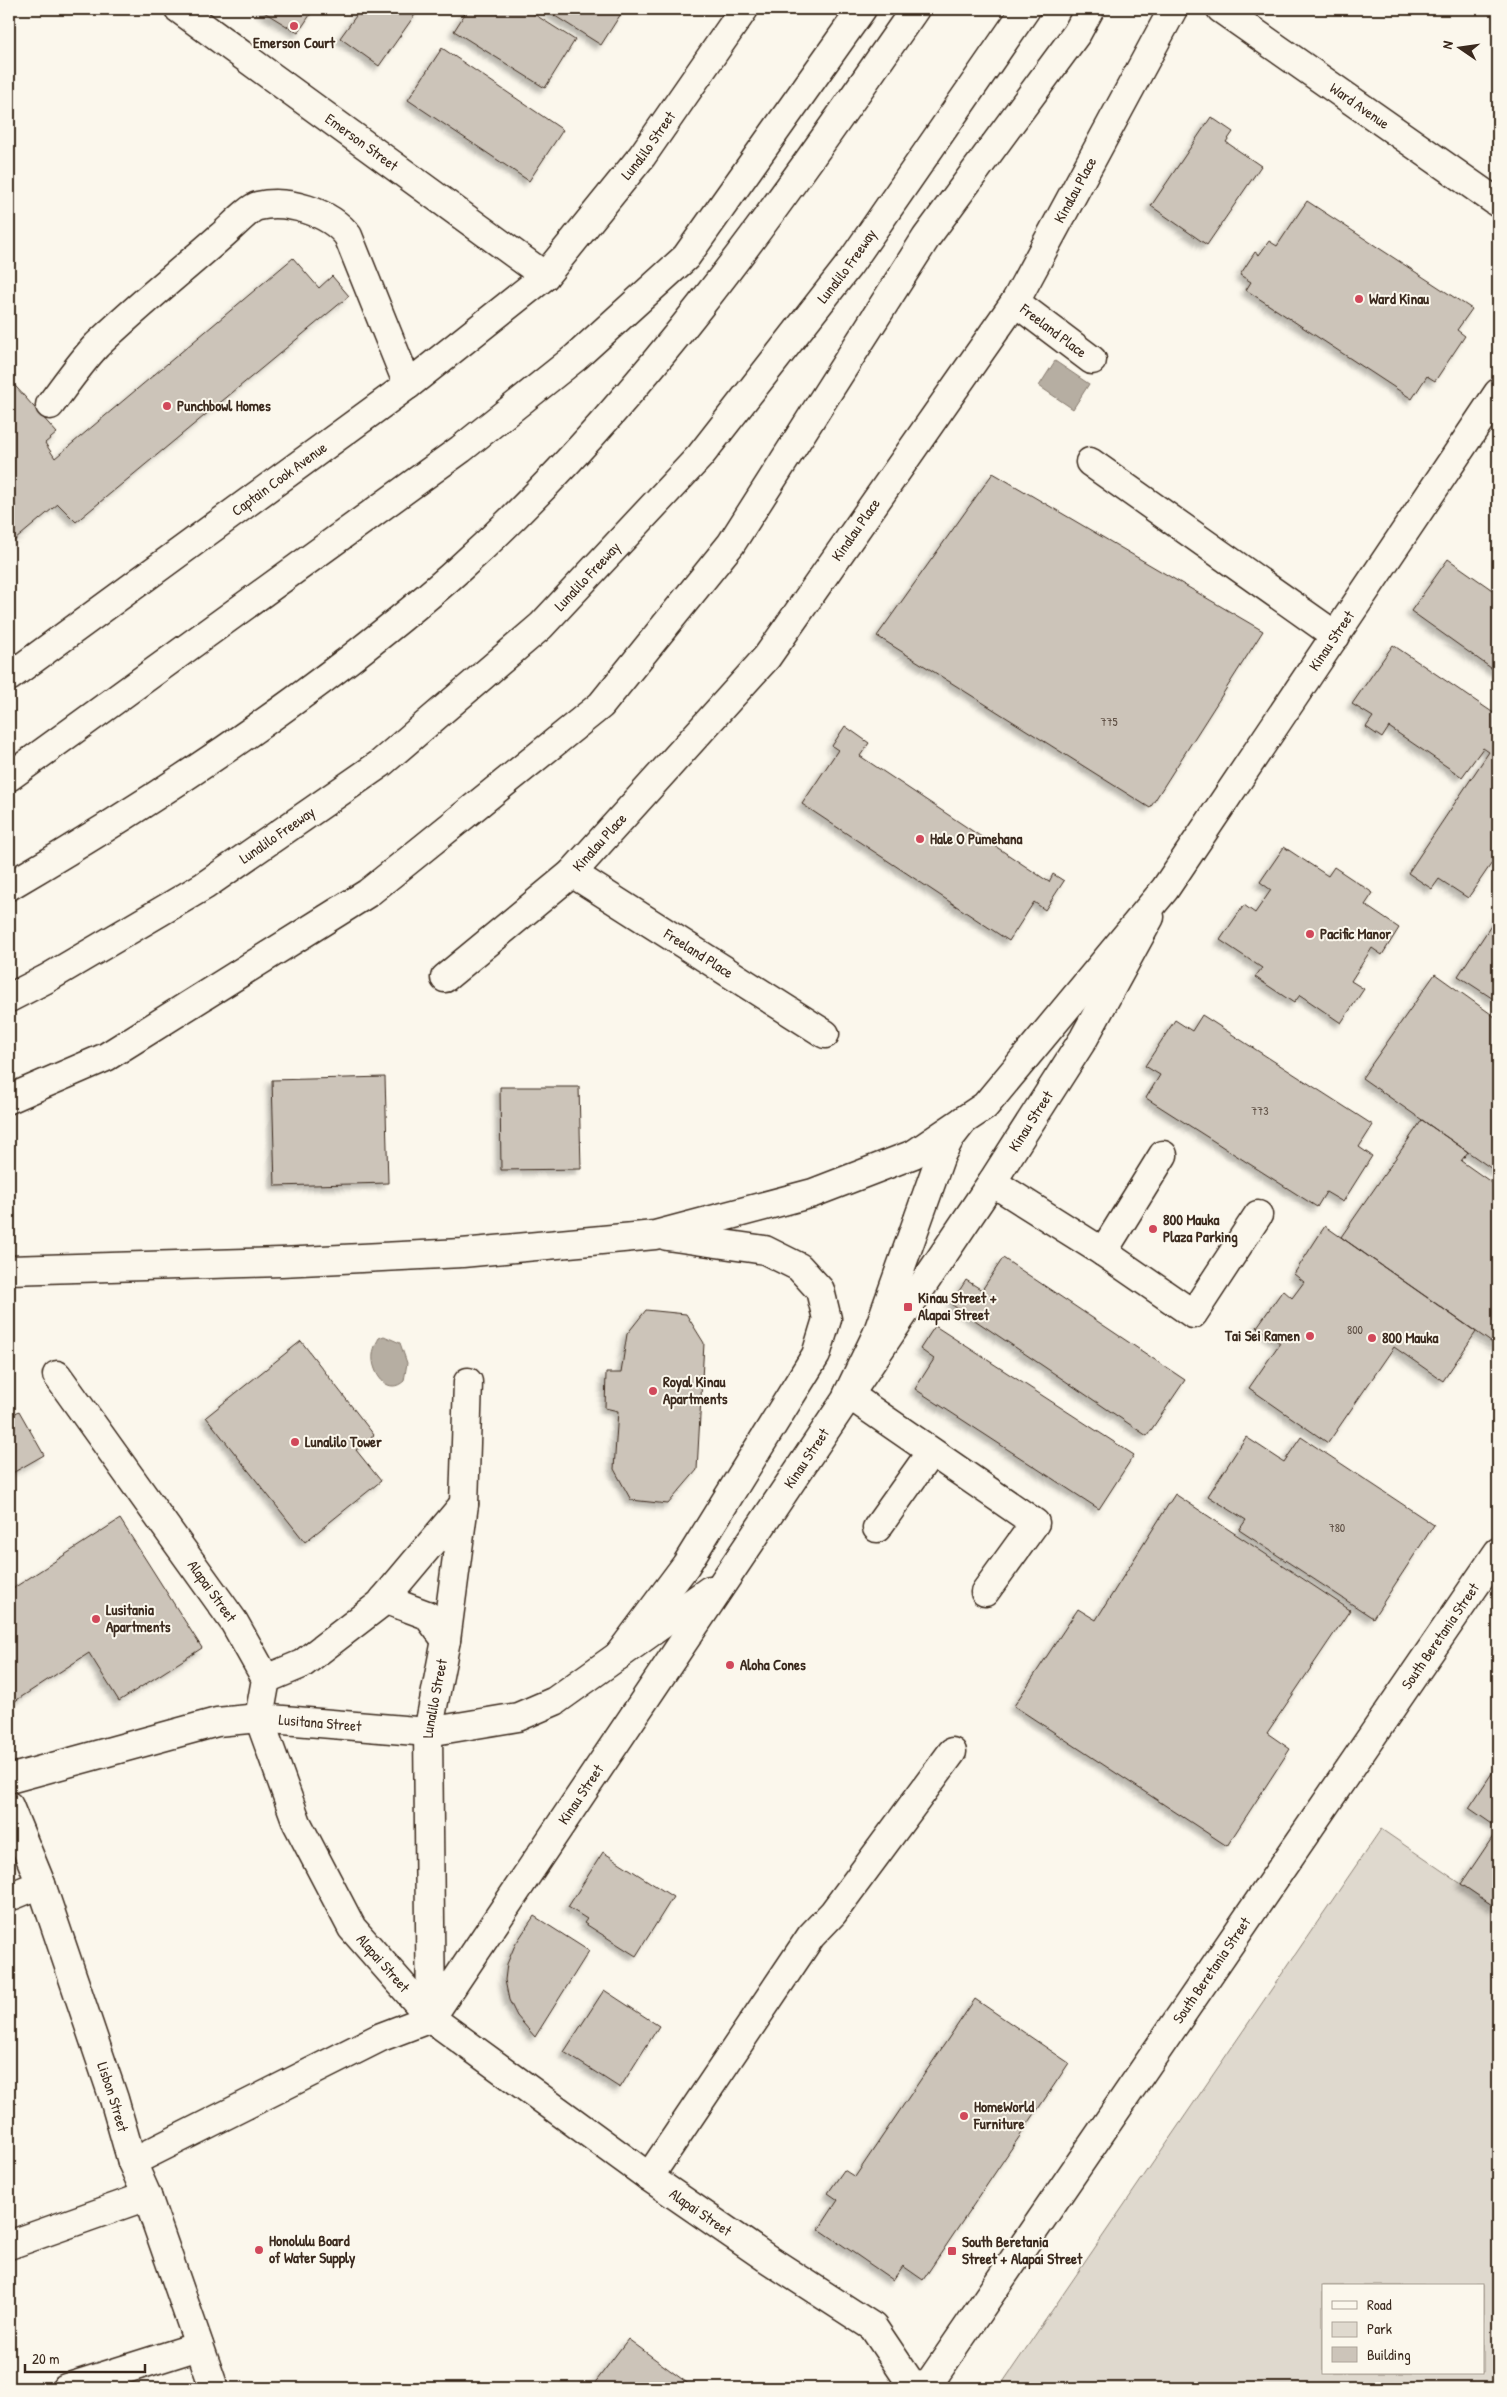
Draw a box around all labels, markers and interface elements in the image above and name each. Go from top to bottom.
marker: Emerson Court [288,20,300,32]
north arrow [1434,22,1484,72]
place label: Emerson Court [253,32,336,53]
text: N [1437,39,1457,51]
street label: Ward Avenue [1326,77,1394,134]
street label: Lunalilo Street [616,106,680,184]
street label: Emerson Street [321,108,403,176]
street label: Kinalau Place [1049,153,1101,227]
street label: Lunalilo Freeway [812,224,881,307]
place label: Ward Kinau [1369,288,1430,309]
marker: Ward Kinau [1353,293,1365,305]
street label: Freeland Place [1015,298,1091,362]
place label: Punchbowl Homes [177,395,271,416]
marker: Punchbowl Homes [161,400,173,412]
street label: Captain Cook Avenue [227,437,331,521]
street label: Kinalau Place [826,494,885,565]
street label: Lunalilo Freeway [549,537,625,615]
street label: Kinau Street [1304,606,1360,675]
house number: 775 [1101,713,1117,730]
street label: Lunalilo Freeway [235,801,319,868]
street label: Kinalau Place [567,808,631,876]
place label: Hale O Pumehana [930,828,1022,849]
marker: Hale O Pumehana [914,833,926,845]
street label: Freeland Place [659,923,737,983]
place label: Pacific Manor [1320,923,1391,944]
marker: Pacific Manor [1304,928,1316,940]
street label: Kinau Street [1003,1086,1058,1155]
house number: 773 [1251,1102,1269,1119]
place label: 800 Mauka Plaza Parking [1163,1209,1238,1248]
marker: 800 Mauka Plaza Parking [1147,1223,1159,1235]
place label: Kinau Street + Alapai Street [918,1287,997,1326]
marker: Kinau Street + Alapai Street [902,1301,914,1313]
house number: 800 [1347,1321,1363,1338]
place label: Tai Sei Ramen [1224,1325,1300,1346]
place label: 800 Mauka [1382,1327,1438,1348]
marker: Tai Sei Ramen [1304,1330,1316,1342]
marker: 800 Mauka [1366,1332,1378,1344]
place label: Royal Kinau Apartments [663,1371,728,1410]
marker: Royal Kinau Apartments [647,1385,659,1397]
street label: Kinau Street [778,1423,834,1492]
place label: Lunalilo Tower [305,1431,382,1452]
marker: Lunalilo Tower [289,1436,301,1448]
house number: 780 [1329,1519,1345,1536]
street label: Alapai Street [183,1556,242,1627]
street label: South Beretania Street [1396,1578,1484,1693]
place label: Lusitania Apartments [106,1599,171,1638]
marker: Lusitania Apartments [90,1613,102,1625]
place label: Aloha Cones [740,1654,806,1675]
street label: Lunalilo Street [417,1656,452,1738]
marker: Aloha Cones [724,1659,736,1671]
street label: Lusitana Street [278,1709,363,1737]
street label: Kinau Street [553,1759,609,1829]
street label: South Beretania Street [1167,1912,1256,2028]
street label: Alapai Street [352,1929,415,1997]
street label: Lisbon Street [92,2059,134,2135]
place label: HomeWorld Furniture [973,2096,1034,2134]
marker: HomeWorld Furniture [958,2110,970,2122]
street label: Alapai Street [665,2183,737,2241]
place label: Honolulu Board of Water Supply [269,2230,356,2269]
place label: South Beretania Street + Alapai Street [962,2231,1083,2270]
marker: Honolulu Board of Water Supply [253,2244,265,2256]
marker: South Beretania Street + Alapai Street [946,2245,958,2257]
legend [1322,2284,1484,2374]
text: Road [1367,2294,1392,2315]
text: Park [1367,2318,1392,2339]
scale bar [25,2342,145,2374]
text: Building [1367,2344,1411,2365]
text: 20 m [32,2348,59,2369]

